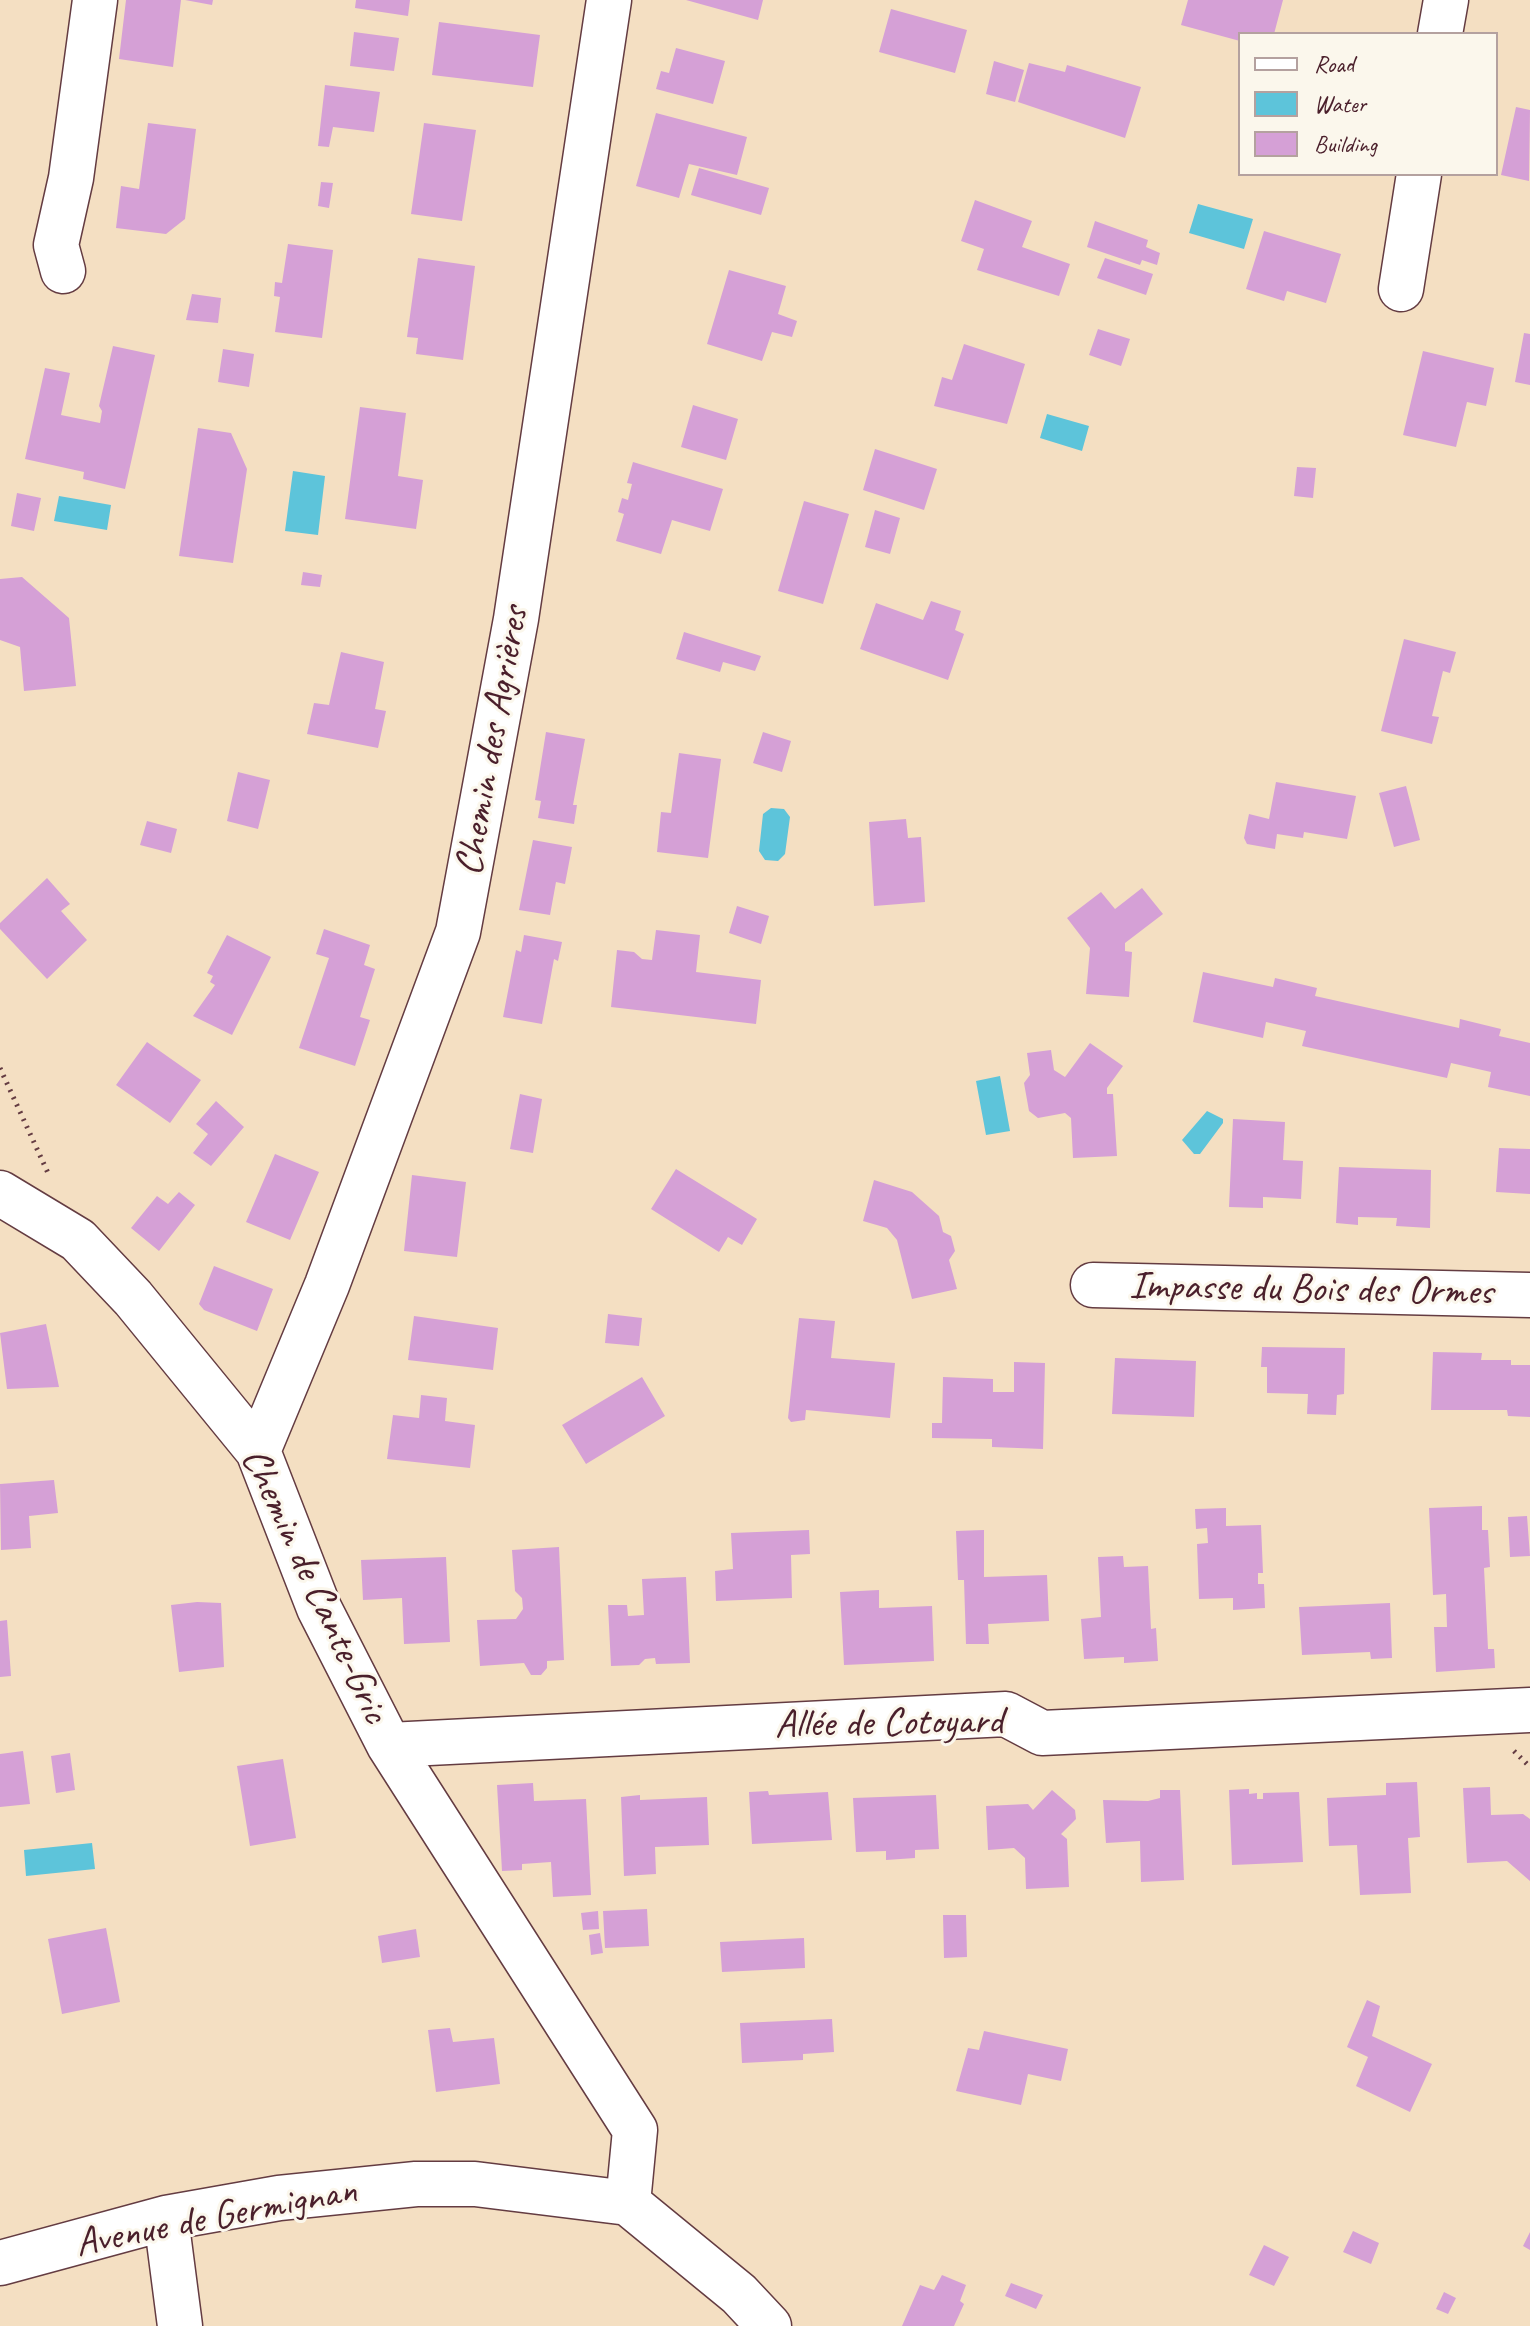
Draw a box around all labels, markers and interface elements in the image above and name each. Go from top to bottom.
legend [1238,32,1498,176]
text: Road [1314,49,1354,79]
text: Water [1314,89,1366,119]
text: Building [1314,129,1377,159]
street label: Chemin des Agrières [446,603,540,879]
street label: Impasse du Bois des Ormes [1129,1263,1493,1317]
street label: Chemin de Cante-Gric [229,1441,399,1731]
street label: Allée de Cotoyard [774,1698,1004,1750]
street label: Avenue de Germignan [71,2167,361,2269]

